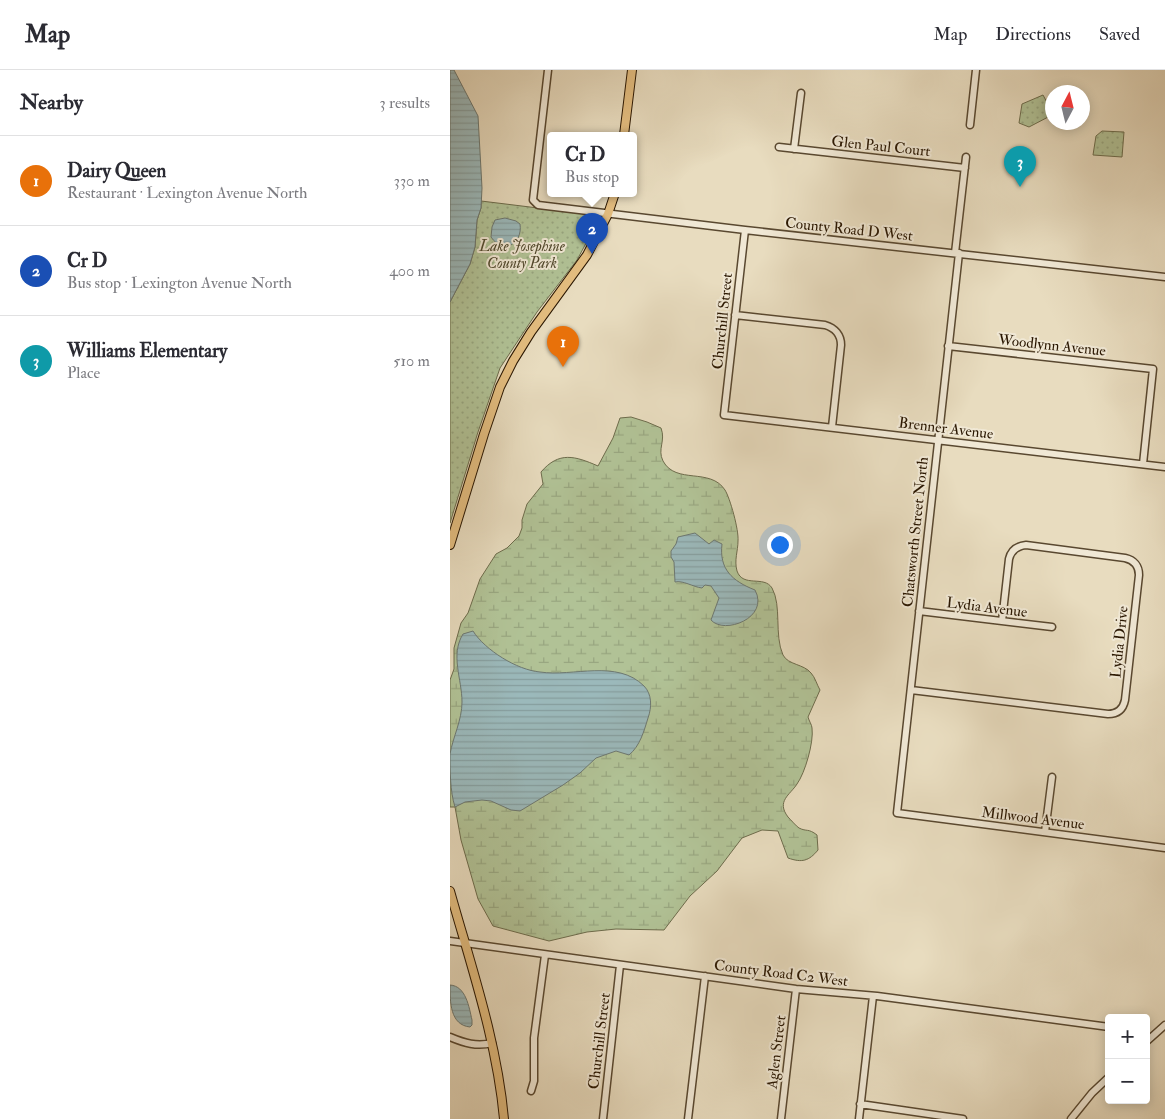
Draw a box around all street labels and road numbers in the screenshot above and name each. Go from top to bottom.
street label: Glen Paul Court [831,132,931,161]
street label: County Road D West [784,213,914,246]
street label: Churchill Street [708,272,737,370]
street label: Woodlynn Avenue [996,330,1107,361]
street label: Brenner Avenue [897,413,994,444]
street label: Chatsworth Street North [898,456,933,608]
street label: Lydia Avenue [945,593,1028,622]
street label: Lydia Drive [1106,605,1133,679]
street label: Millwood Avenue [980,803,1086,834]
street label: County Road C2 West [713,956,849,991]
street label: Churchill Street [584,992,615,1090]
street label: Aglen Street [762,1014,790,1091]

